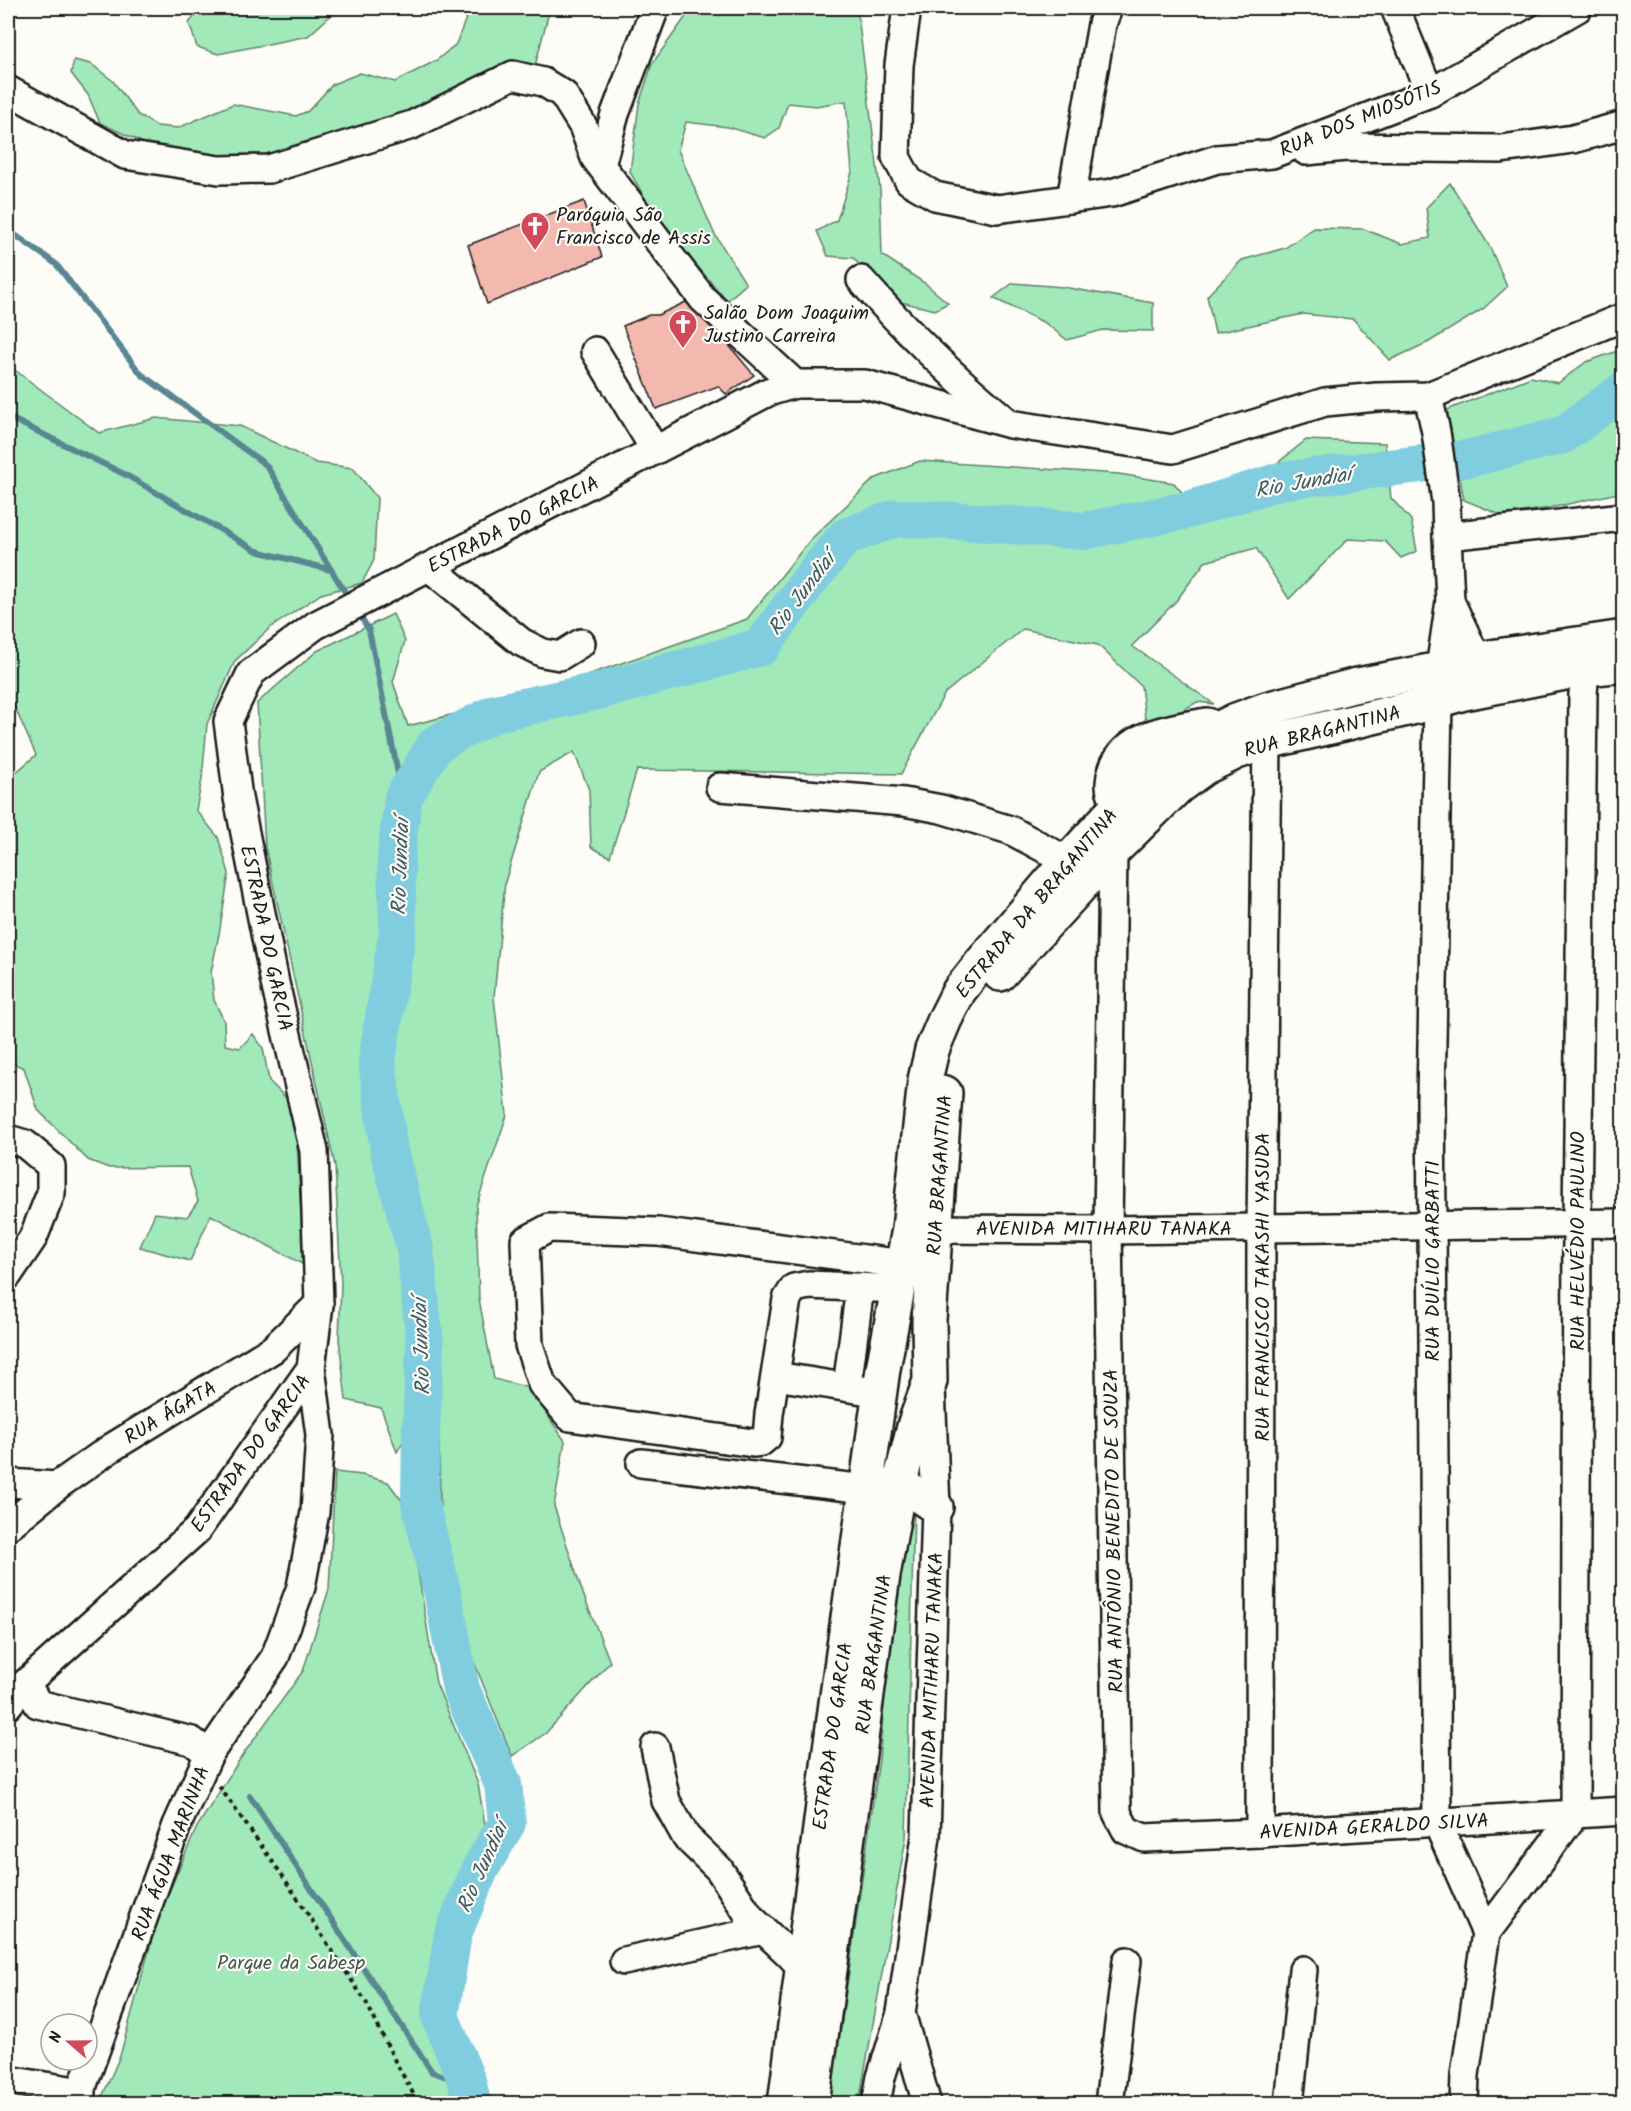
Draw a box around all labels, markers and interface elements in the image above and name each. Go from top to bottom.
street label: RUA DOS MIOSÓTIS [1275,73,1447,167]
place label: Paróquia São Francisco de Assis [556,200,711,255]
church icon: Paróquia São Francisco de Assis [519,210,551,252]
place label: Salão Dom Joaquim Justino Carreira [704,298,869,353]
church icon: Salão Dom Joaquim Justino Carreira [667,308,699,350]
water label: Rio Jundiaí [1253,458,1361,508]
street label: ESTRADA DO GARCIA [422,469,606,583]
water label: Rio Jundiaí [760,541,849,643]
street label: RUA BRAGANTINA [1241,698,1404,768]
street label: ESTRADA DA BRAGANTINA [948,802,1127,1007]
water label: Rio Jundiaí [383,811,420,916]
street label: ESTRADA DO GARCIA [230,842,300,1034]
street label: RUA BRAGANTINA [919,1094,963,1257]
street label: RUA HELVÉDIO PAULINO [1563,1131,1595,1351]
street label: RUA FRANCISCO TAKASHI YASUDA [1248,1132,1280,1442]
street label: RUA DUÍLIO GARBATTI [1418,1161,1450,1361]
street label: AVENIDA MITIHARU TANAKA [976,1214,1232,1246]
water label: Rio Jundiaí [404,1291,441,1396]
street label: ESTRADA DO GARCIA [183,1368,320,1540]
street label: RUA ANTÔNIO BENEDITO DE SOUZA [1096,1369,1134,1693]
street label: RUA ÁGATA [119,1373,224,1454]
street label: AVENIDA MITIHARU TANAKA [913,1552,953,1809]
street label: RUA BRAGANTINA [848,1572,902,1736]
street label: ESTRADA DO GARCIA [805,1640,863,1832]
street label: RUA ÁGUA MARINHA [124,1762,220,1946]
street label: AVENIDA GERALDO SILVA [1259,1806,1490,1850]
water label: Rio Jundiaí [449,1810,521,1918]
park label: Parque da Sabesp [217,1948,365,1980]
north arrow [39,2012,99,2072]
text: N [43,2028,70,2046]

